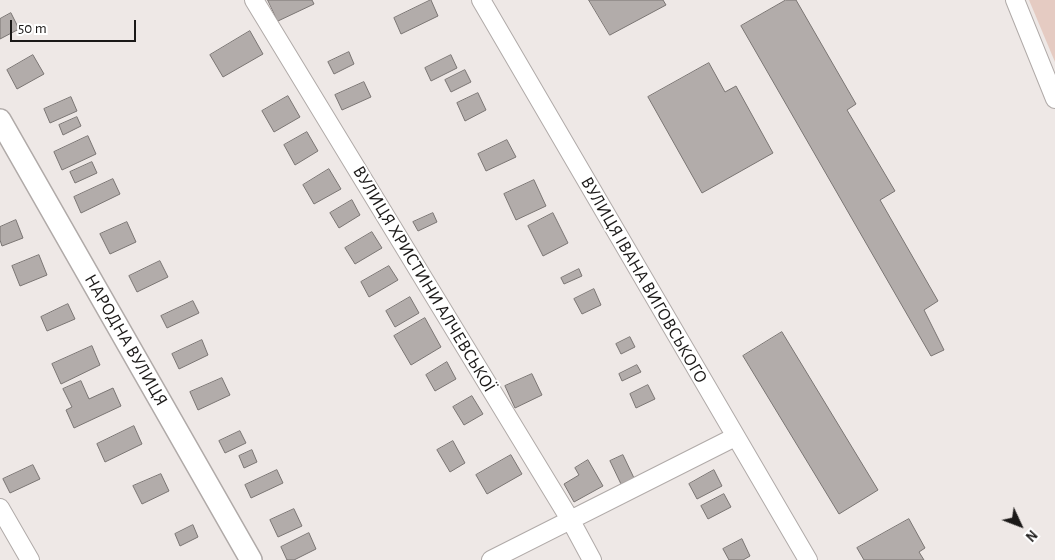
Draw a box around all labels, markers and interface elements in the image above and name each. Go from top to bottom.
scale bar [12,10,139,42]
text: 50 m [18,21,47,36]
street label: ВУЛИЦЯ ХРИСТИНИ АЛЧЕВСЬКОЇ [348,162,500,396]
street label: ВУЛИЦЯ ІВАНА ВИГОВСЬКОГО [576,173,712,387]
street label: НАРОДНА ВУЛИЦЯ [79,270,173,410]
north arrow [995,500,1045,550]
text: N [1023,527,1039,544]

